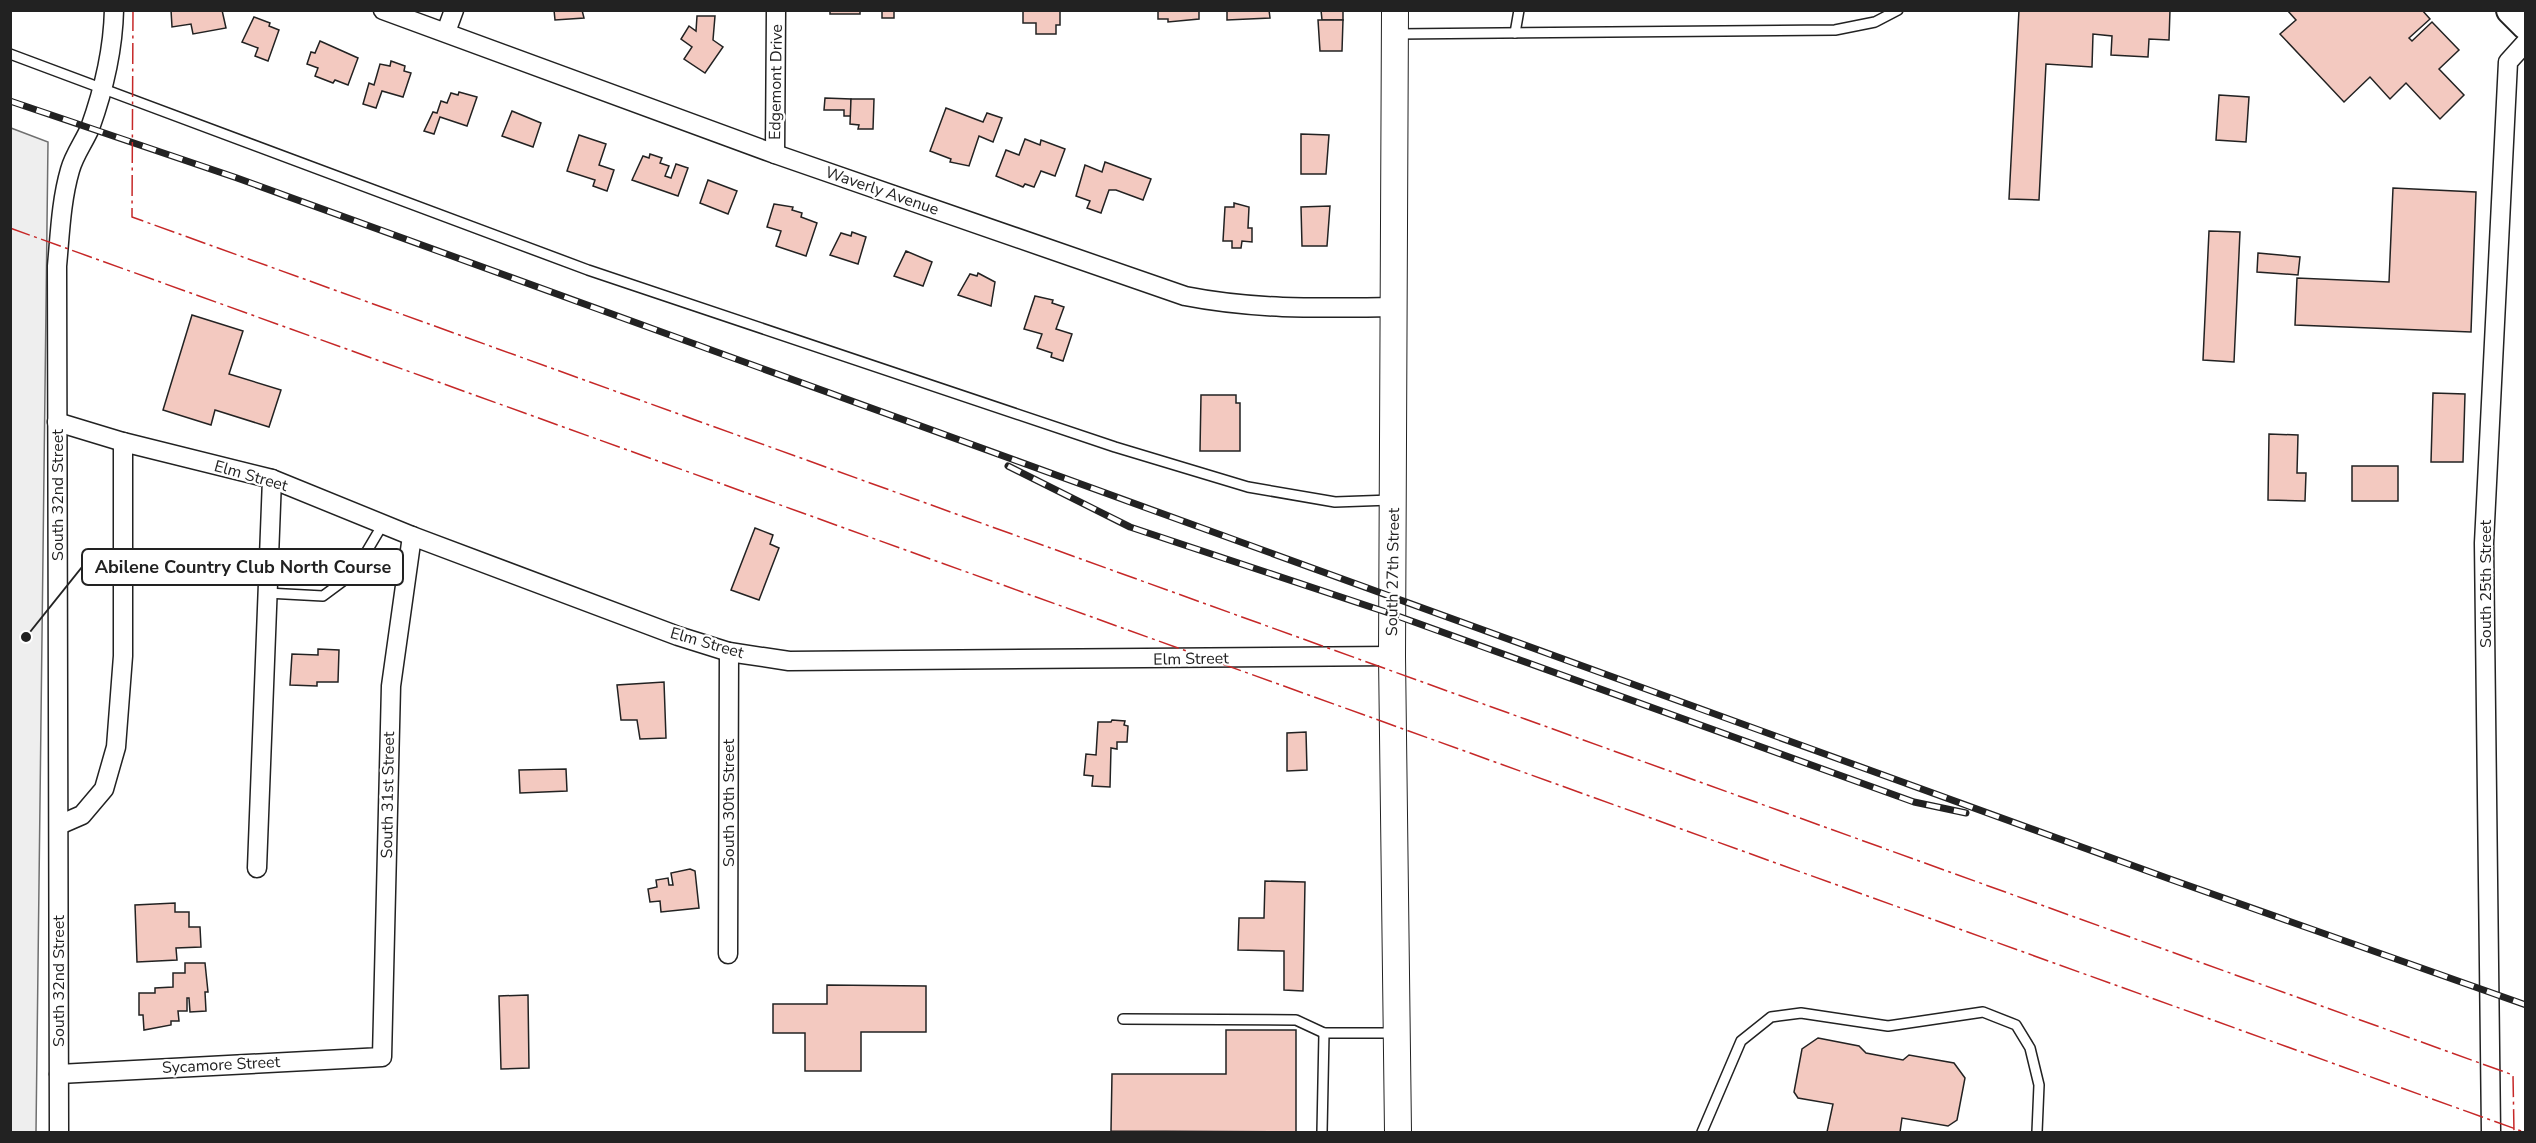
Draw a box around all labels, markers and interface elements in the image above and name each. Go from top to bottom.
street label: Edgemont Drive [764,24,788,140]
street label: Waverly Avenue [822,161,942,221]
street label: South 32nd Street [47,429,69,561]
street label: Elm Street [212,455,291,497]
street label: South 27th Street [1381,507,1405,636]
street label: South 25th Street [2475,520,2497,648]
callout: Abilene Country Club North Course [82,549,403,585]
text: Abilene Country Club North Course [95,555,392,579]
street label: Elm Street [668,622,747,664]
street label: Elm Street [1153,647,1229,671]
street label: South 31st Street [376,731,400,859]
street label: South 30th Street [718,739,740,867]
street label: South 32nd Street [48,915,70,1047]
street label: Sycamore Street [161,1051,281,1079]

